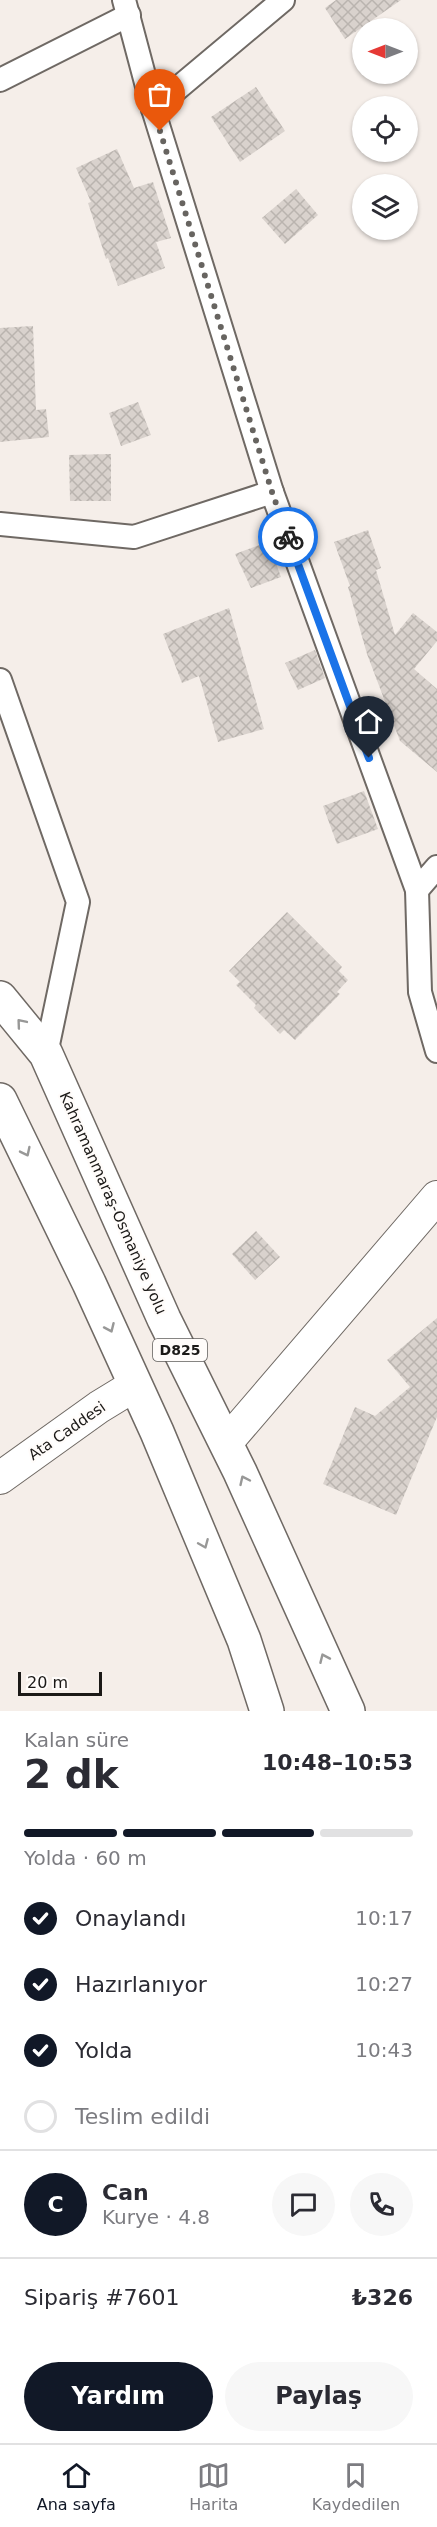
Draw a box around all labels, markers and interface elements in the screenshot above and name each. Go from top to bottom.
north arrow [352,18,418,84]
map controls [352,18,418,240]
pin [134,69,185,131]
icon: bag [143,78,176,111]
button: locate [352,96,418,162]
button: layers [352,174,418,240]
courier [258,507,318,567]
icon: bike [272,521,305,554]
pin [343,696,394,758]
icon: home [352,705,385,738]
one-way arrow [17,1019,28,1030]
street label: Kahramanmaraş-Osmaniye yolu [56,1089,170,1317]
one-way arrow [18,1146,30,1157]
one-way arrow [102,1322,114,1333]
road number: D825 [153,1339,207,1361]
street label: Ata Caddesi [25,1398,109,1464]
one-way arrow [239,1475,251,1486]
one-way arrow [197,1538,209,1549]
one-way arrow [319,1653,331,1664]
scale bar [18,1669,102,1696]
text: 20 m [27,1673,68,1692]
text: Kalan süre [24,1728,129,1752]
text: 10:48–10:53 [262,1750,413,1775]
text: 2 dk [24,1752,119,1797]
text: Yolda · 60 m [24,1846,147,1870]
icon: check [24,1902,57,1935]
text: Onaylandı [75,1906,186,1931]
text: 10:17 [355,1906,413,1930]
icon: check [24,1968,57,2001]
text: Hazırlanıyor [75,1972,207,1997]
text: 10:27 [355,1972,413,1996]
icon: check [24,2034,57,2067]
text: Yolda [75,2038,133,2063]
text: 10:43 [355,2038,413,2062]
text: Teslim edildi [75,2104,210,2129]
button: chat [272,2173,335,2236]
button: phone [350,2173,413,2236]
text: Can [102,2180,149,2205]
text: C [47,2192,64,2217]
text: Kurye · 4.8 [102,2205,210,2229]
text: Sipariş #7601 [24,2285,180,2310]
text: ₺326 [352,2285,413,2310]
button: Yardım [24,2362,213,2431]
button: Paylaş [225,2362,413,2431]
tab: Ana sayfa [37,2459,116,2514]
tab: Harita [189,2459,238,2514]
tab: Kaydedilen [312,2459,400,2514]

